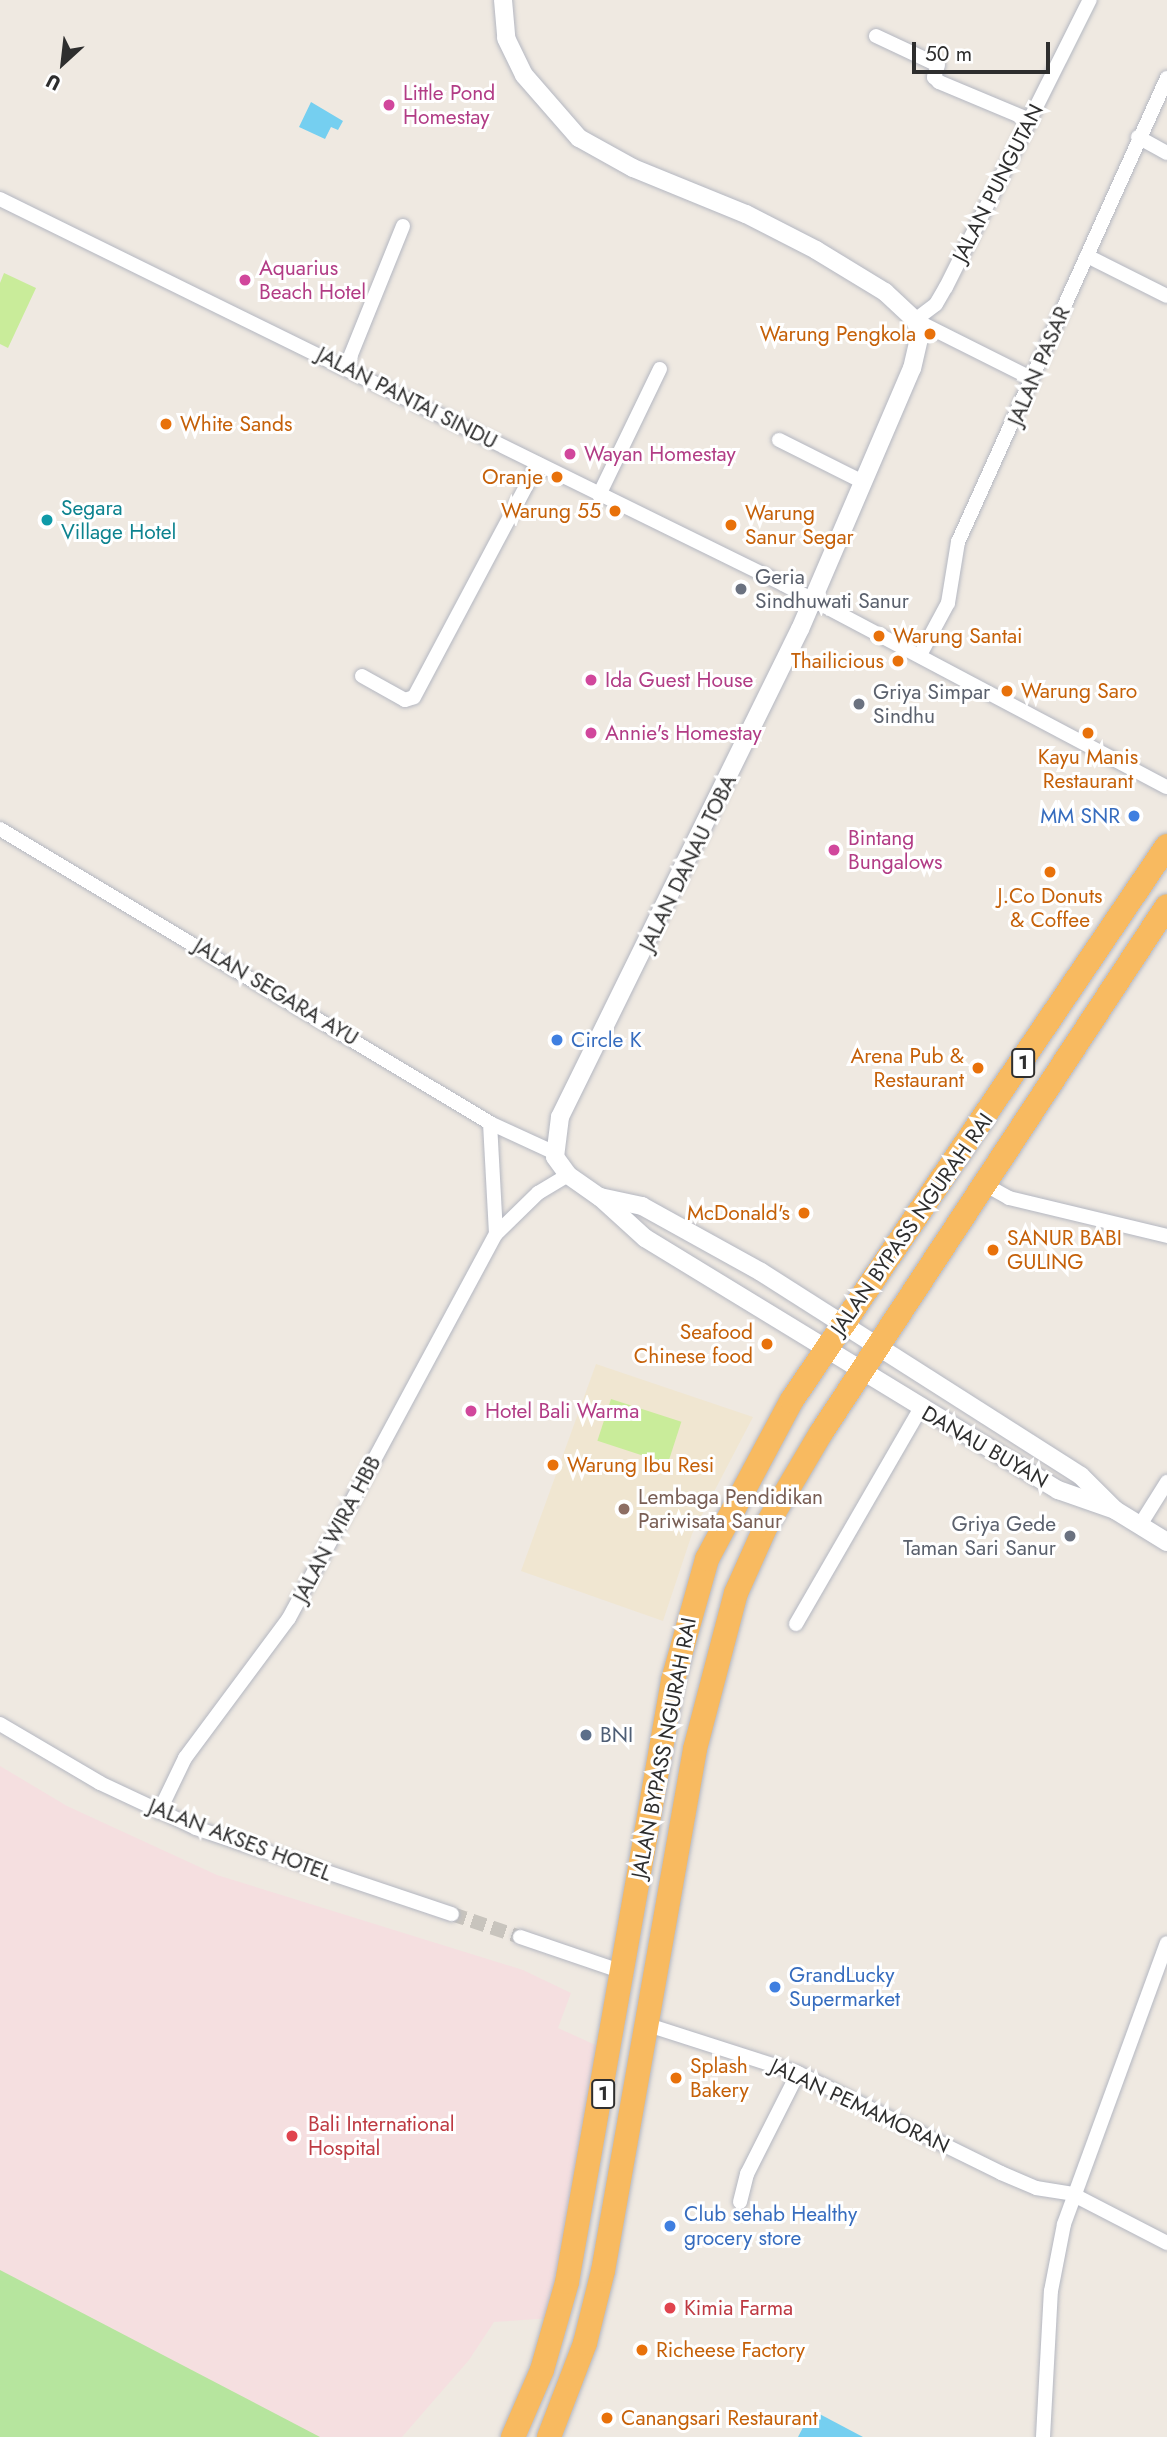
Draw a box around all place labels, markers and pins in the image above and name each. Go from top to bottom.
place label: Little Pond Homestay [403,80,495,130]
marker: Little Pond Homestay [381,97,397,113]
place label: Aquarius Beach Hotel [259,255,366,305]
marker: Aquarius Beach Hotel [237,272,253,288]
place label: Warung Pengkola [760,321,916,347]
marker: Warung Pengkola [922,326,938,342]
place label: White Sands [180,411,292,437]
marker: White Sands [158,416,174,432]
place label: Wayan Homestay [584,441,736,467]
marker: Wayan Homestay [562,446,578,462]
place label: Oranje [482,464,543,490]
marker: Oranje [549,469,565,485]
place label: Segara Village Hotel [61,495,176,545]
place label: Warung 55 [501,498,601,524]
place label: Warung Sanur Segar [745,500,854,550]
marker: Warung 55 [607,503,623,519]
marker: Segara Village Hotel [39,512,55,528]
marker: Warung Sanur Segar [723,517,739,533]
place label: Geria Sindhuwati Sanur [755,564,909,614]
marker: Geria Sindhuwati Sanur [733,581,749,597]
place label: Warung Santai [893,623,1023,649]
marker: Warung Santai [871,628,887,644]
place label: Thailicious [791,648,884,674]
marker: Thailicious [890,653,906,669]
place label: Ida Guest House [605,667,753,693]
marker: Ida Guest House [583,672,599,688]
place label: Warung Saro [1021,678,1137,704]
place label: Griya Simpar Sindhu [873,679,990,729]
marker: Warung Saro [999,683,1015,699]
marker: Griya Simpar Sindhu [851,696,867,712]
place label: Annie's Homestay [605,720,762,746]
marker: Annie's Homestay [583,725,599,741]
marker: Kayu Manis Restaurant [1080,725,1096,741]
place label: Kayu Manis Restaurant [1038,744,1138,794]
place label: MM SNR [1040,803,1120,829]
marker: MM SNR [1126,808,1142,824]
place label: Bintang Bungalows [848,825,943,875]
marker: Bintang Bungalows [826,842,842,858]
marker: J.Co Donuts & Coffee [1042,864,1058,880]
place label: J.Co Donuts & Coffee [998,883,1102,933]
place label: Circle K [571,1027,642,1053]
marker: Circle K [549,1032,565,1048]
place label: Arena Pub & Restaurant [850,1043,964,1093]
marker: Arena Pub & Restaurant [970,1060,986,1076]
place label: McDonald's [687,1200,790,1226]
marker: McDonald's [796,1205,812,1221]
place label: SANUR BABI GULING [1007,1225,1122,1275]
marker: SANUR BABI GULING [985,1242,1001,1258]
place label: Seafood Chinese food [634,1319,753,1369]
marker: Seafood Chinese food [759,1336,775,1352]
place label: Hotel Bali Warma [485,1398,639,1424]
marker: Hotel Bali Warma [463,1403,479,1419]
place label: Warung Ibu Resi [567,1452,714,1478]
marker: Warung Ibu Resi [545,1457,561,1473]
place label: Lembaga Pendidikan Pariwisata Sanur [638,1484,823,1534]
marker: Lembaga Pendidikan Pariwisata Sanur [616,1501,632,1517]
place label: Griya Gede Taman Sari Sanur [903,1511,1056,1561]
marker: Griya Gede Taman Sari Sanur [1062,1528,1078,1544]
place label: BNI [600,1722,633,1748]
marker: BNI [578,1727,594,1743]
place label: GrandLucky Supermarket [789,1962,900,2012]
marker: GrandLucky Supermarket [767,1979,783,1995]
place label: Splash Bakery [690,2053,749,2103]
marker: Splash Bakery [668,2070,684,2086]
place label: Bali International Hospital [308,2111,455,2161]
marker: Bali International Hospital [282,2126,302,2146]
place label: Club sehab Healthy grocery store [684,2201,857,2251]
marker: Club sehab Healthy grocery store [662,2218,678,2234]
place label: Kimia Farma [684,2295,793,2321]
marker: Kimia Farma [662,2300,678,2316]
place label: Richeese Factory [656,2337,805,2363]
marker: Richeese Factory [634,2342,650,2358]
place label: Canangsari Restaurant [621,2405,818,2431]
marker: Canangsari Restaurant [599,2410,615,2426]

